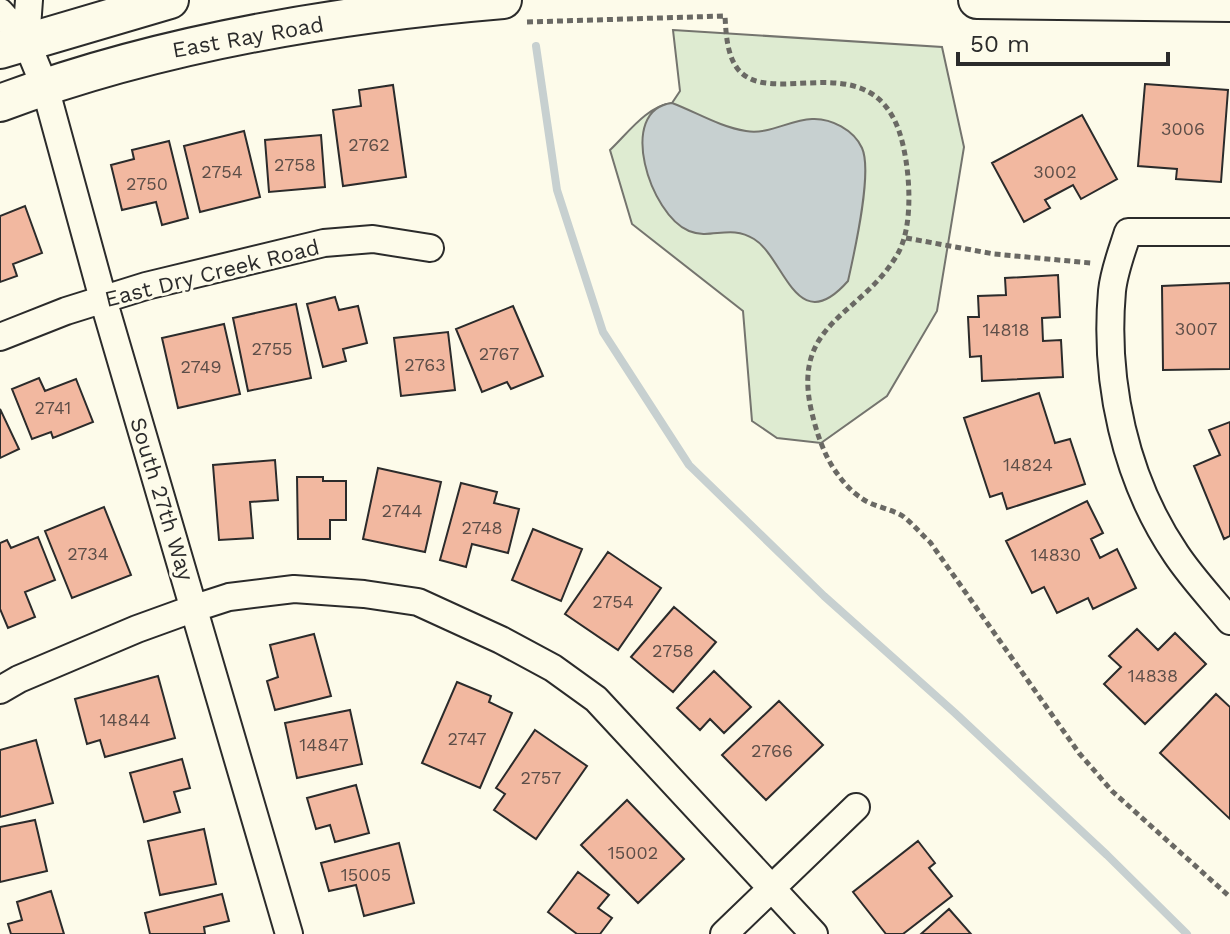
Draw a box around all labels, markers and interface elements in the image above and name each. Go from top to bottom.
street label: East Ray Road [170,11,326,63]
scale bar [958,16,1168,66]
text: 50 m [970,30,1030,58]
house number: 3006 [1161,118,1205,139]
house number: 2762 [348,134,390,155]
house number: 2758 [274,154,316,175]
house number: 2754 [201,161,243,182]
house number: 3002 [1033,161,1077,182]
house number: 2750 [126,173,168,194]
street label: East Dry Creek Road [102,234,322,312]
house number: 3007 [1175,318,1217,339]
house number: 14818 [982,319,1030,340]
house number: 2755 [251,338,293,359]
house number: 2767 [479,343,519,364]
house number: 2763 [404,354,446,375]
house number: 2749 [180,356,222,377]
house number: 2741 [35,397,71,418]
street label: South 27th Way [125,414,199,584]
house number: 14824 [1003,454,1053,475]
house number: 2744 [381,500,423,521]
house number: 2748 [461,517,503,538]
house number: 2734 [67,543,109,564]
house number: 14830 [1031,544,1081,565]
house number: 2754 [592,591,634,612]
house number: 2758 [652,640,694,661]
house number: 14838 [1128,665,1178,686]
house number: 14844 [99,709,151,730]
house number: 2747 [447,728,487,749]
house number: 14847 [299,734,349,755]
house number: 2766 [751,740,793,761]
house number: 2757 [521,767,561,788]
house number: 15002 [608,842,658,863]
house number: 15005 [341,864,391,885]

